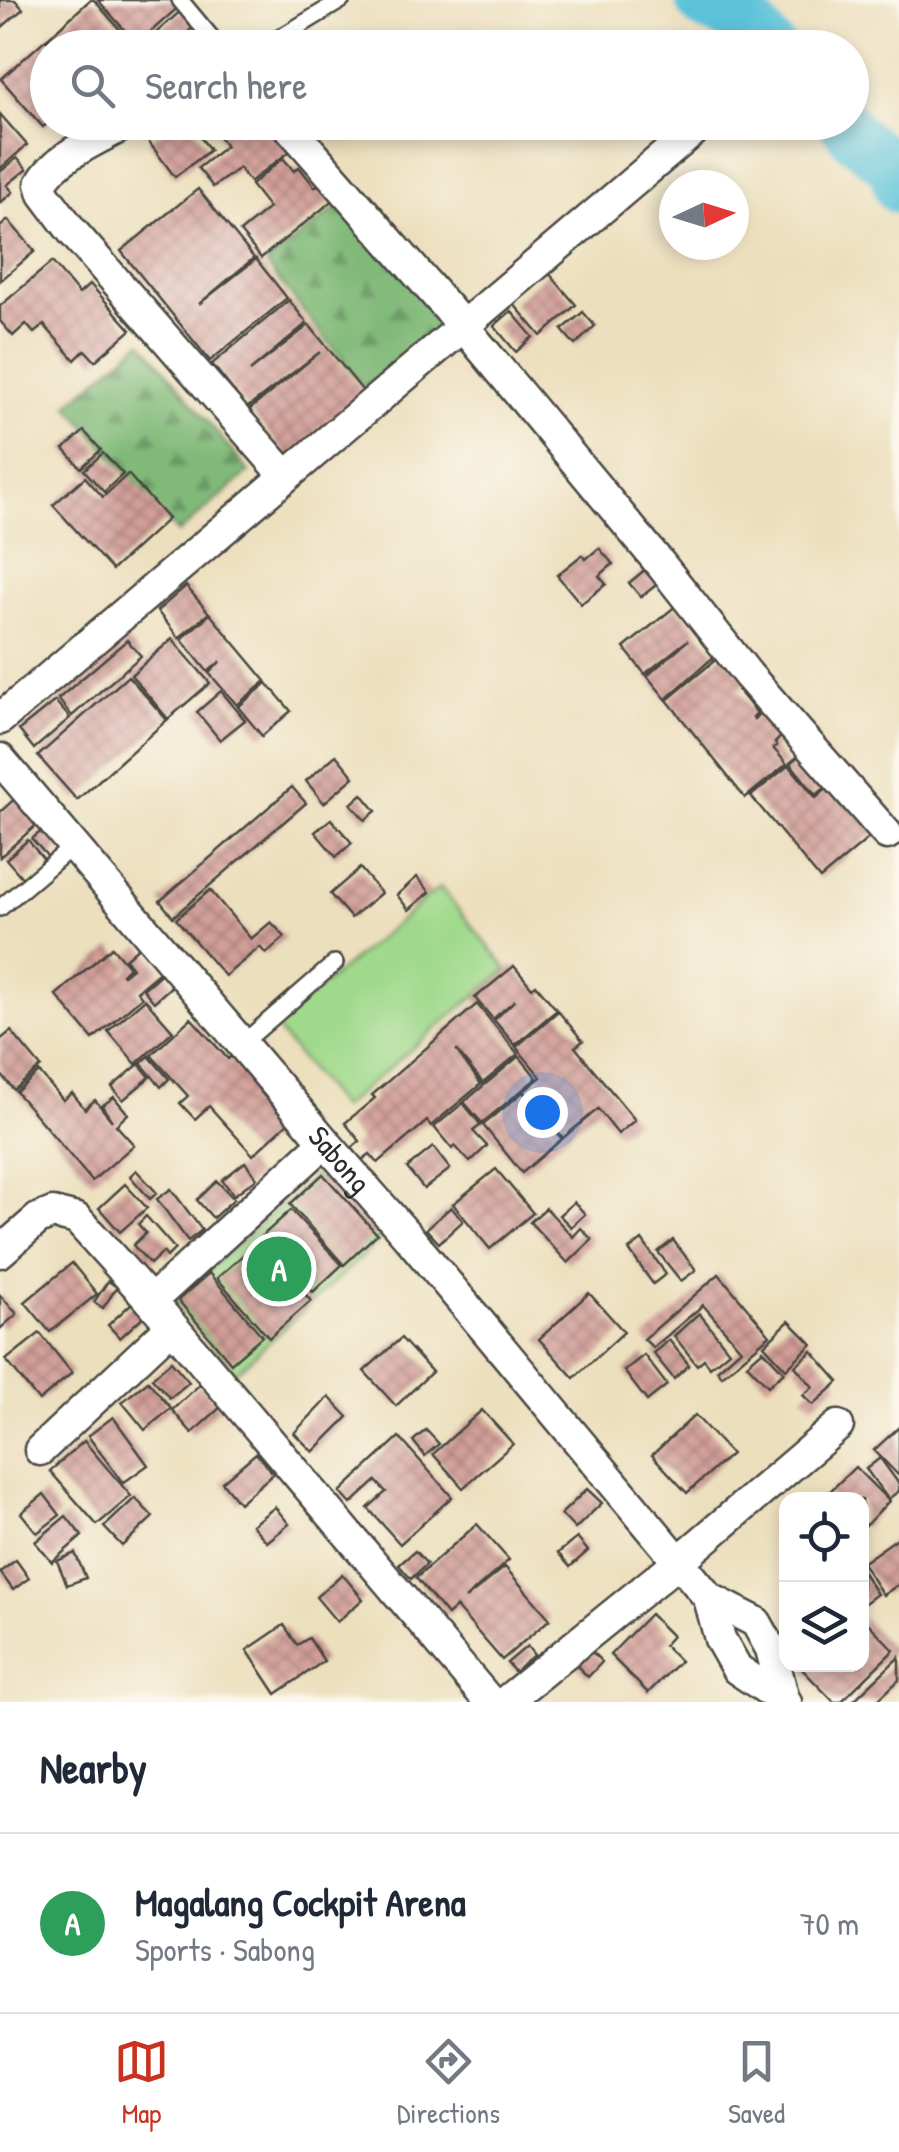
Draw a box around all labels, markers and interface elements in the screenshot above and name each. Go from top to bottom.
search box [30,30,869,140]
icon: search [65,58,120,113]
text: Search here [145,59,307,111]
north arrow [659,170,749,260]
your location [517,1087,568,1138]
street label: Sabong [300,1117,380,1201]
pin: A [246,1232,312,1306]
map controls [779,1492,869,1672]
button: locate [779,1492,869,1582]
button: layers [779,1582,869,1672]
text: Nearby [40,1739,147,1796]
text: Magalang Cockpit Arena [135,1876,466,1928]
text: A [65,1902,80,1945]
text: 70 m [800,1902,859,1945]
text: Sports · Sabong [135,1928,315,1971]
tab: Map [114,2034,169,2132]
tab: Directions [397,2034,500,2132]
tab: Saved [728,2034,785,2132]

